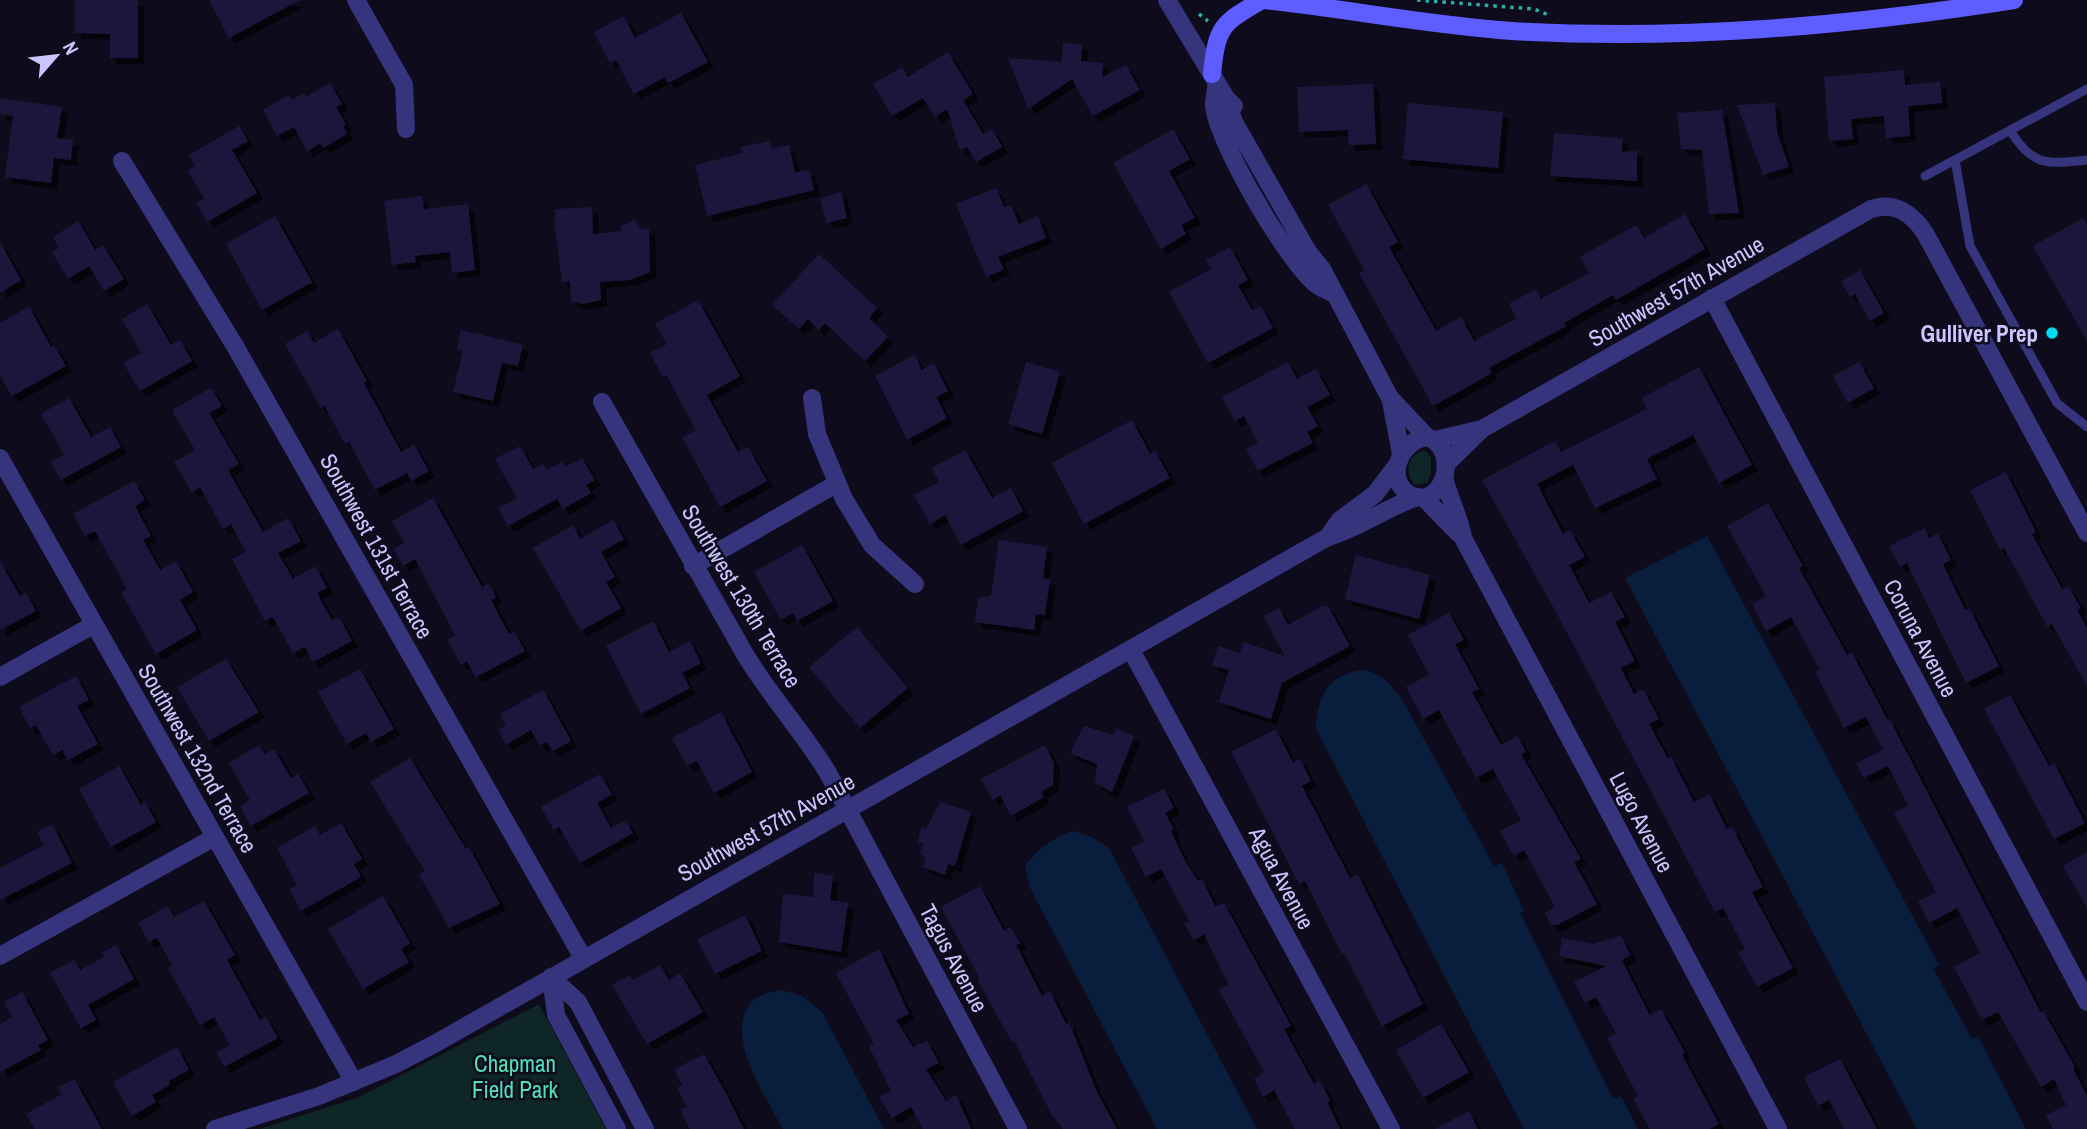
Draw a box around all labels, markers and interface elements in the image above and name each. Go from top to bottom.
north arrow [21,21,91,91]
text: N [57,37,85,59]
street label: Southwest 57th Avenue [1583,228,1769,354]
place label: Gulliver Prep [1921,318,2038,349]
marker: Gulliver Prep [2044,325,2060,341]
street label: Southwest 131st Terrace [313,448,441,644]
street label: Southwest 130th Terrace [675,499,809,693]
street label: Coruna Avenue [1877,573,1965,703]
street label: Southwest 132nd Terrace [131,658,265,858]
street label: Southwest 57th Avenue [672,765,860,889]
street label: Lugo Avenue [1603,766,1681,878]
street label: Agua Avenue [1242,820,1322,935]
street label: Tagus Avenue [912,898,996,1018]
park label: Chapman Field Park [472,1048,559,1105]

